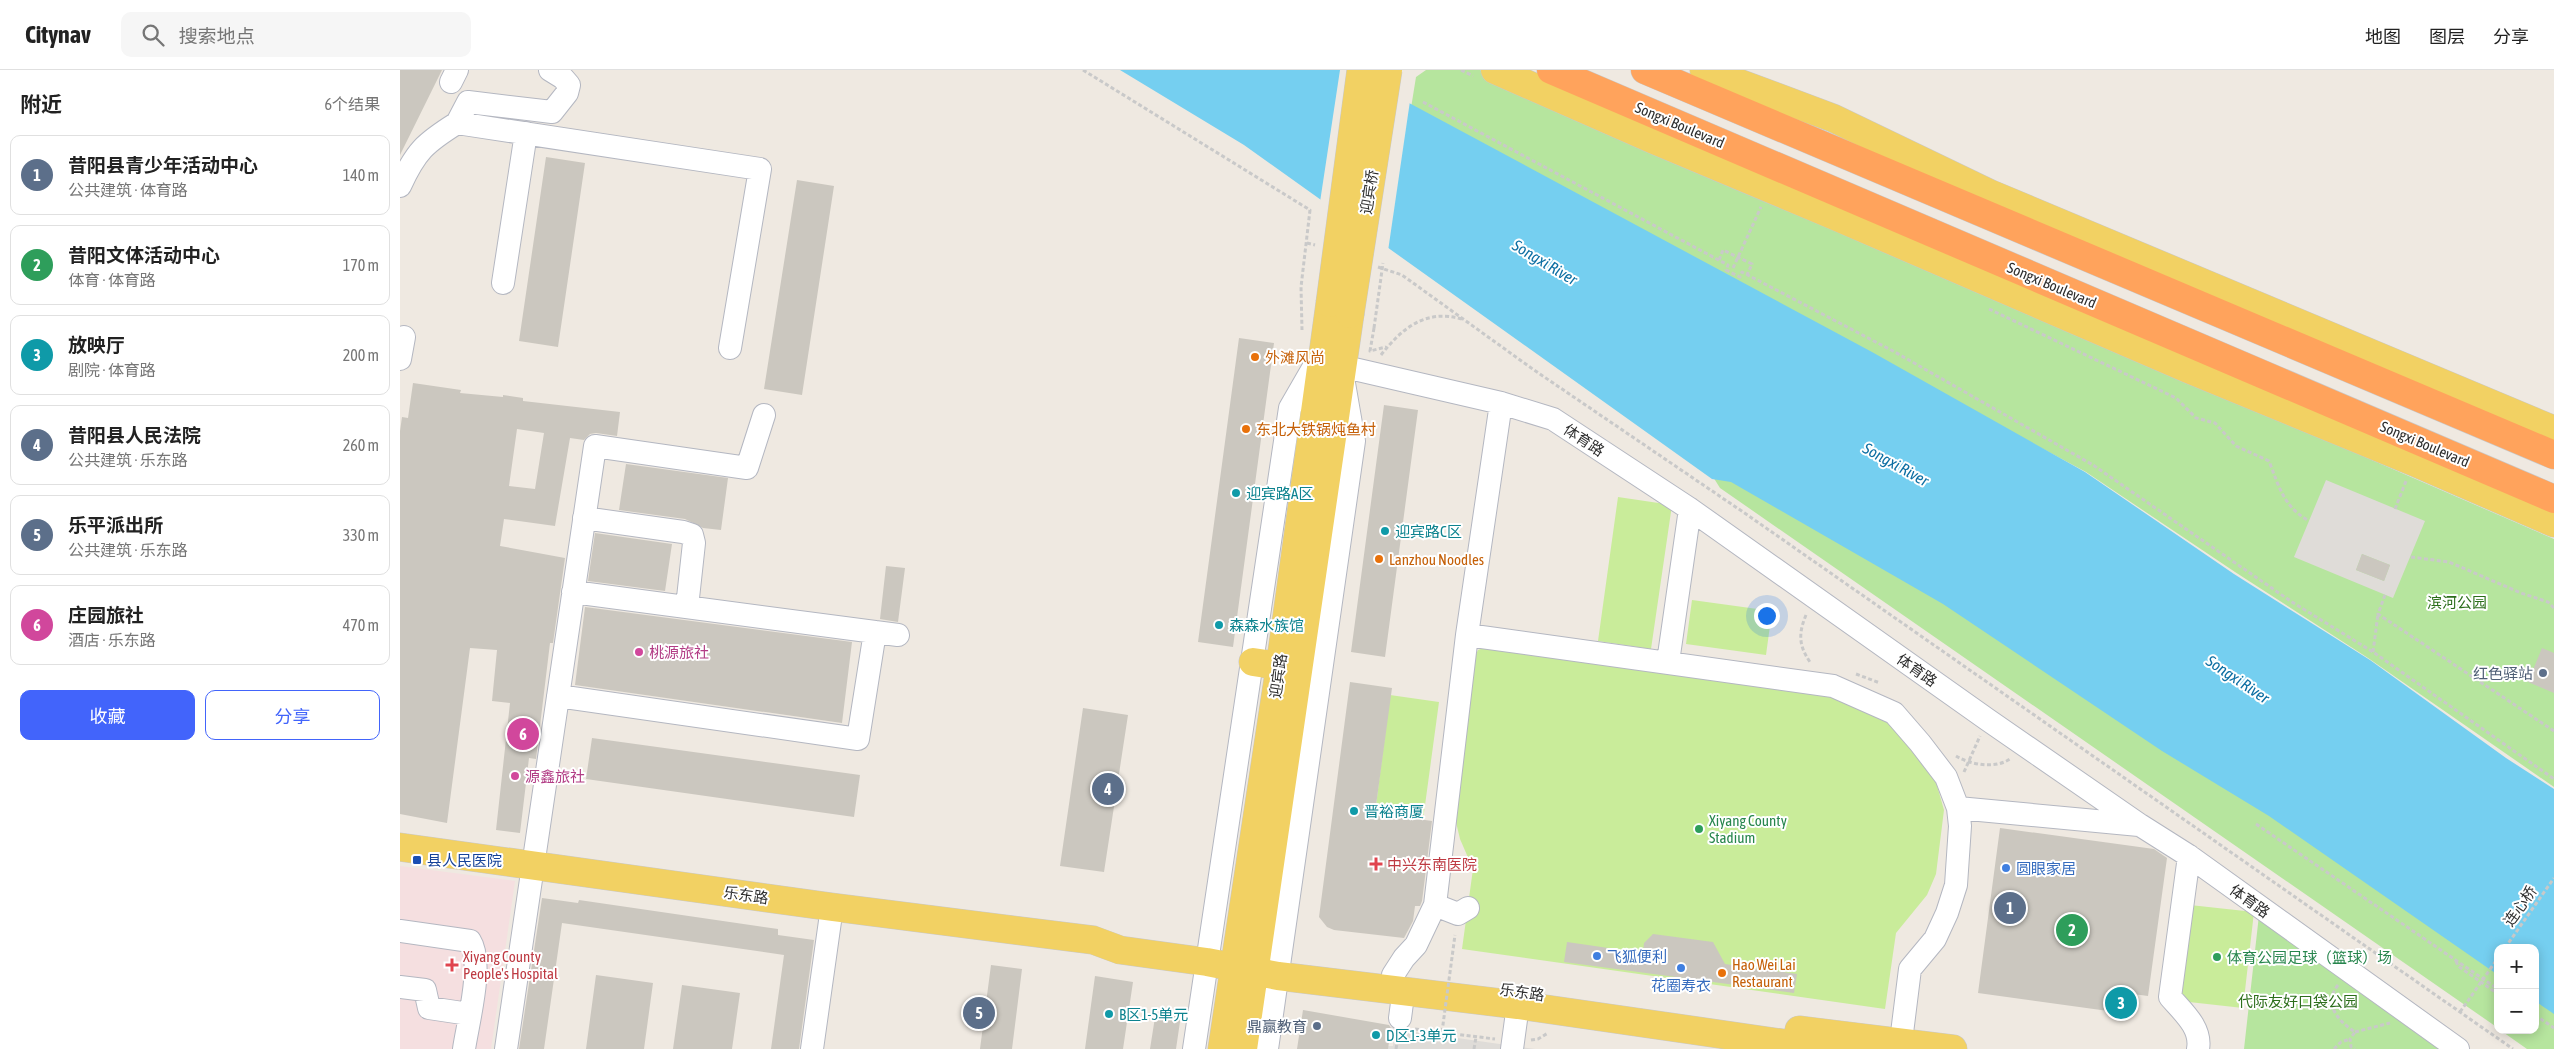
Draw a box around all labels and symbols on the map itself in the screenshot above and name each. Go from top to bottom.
street label: Songxi Boulevard [1633,99,1727,151]
street label: 迎宾桥 [1357,168,1381,216]
water label: Songxi River [1508,235,1582,290]
street label: Songxi Boulevard [2005,259,2099,311]
place label: 外滩风尚 [1265,349,1325,366]
marker: 外滩风尚 [1249,351,1261,363]
street label: Songxi Boulevard [2378,418,2472,470]
place label: 东北大铁锅炖鱼村 [1256,421,1376,438]
street label: 体育路 [1560,421,1608,459]
marker: 东北大铁锅炖鱼村 [1240,423,1252,435]
water label: Songxi River [1859,438,1933,491]
place label: 迎宾路A区 [1246,485,1313,502]
marker: 迎宾路A区 [1230,487,1242,499]
place label: 迎宾路C区 [1395,523,1462,540]
marker: 迎宾路C区 [1379,525,1391,537]
place label: Lanzhou Noodles [1389,551,1484,568]
marker: Lanzhou Noodles [1373,553,1385,565]
park label: 滨河公园 [2427,594,2487,611]
your location [1754,603,1780,629]
place label: 森森水族馆 [1229,617,1304,634]
marker: 森森水族馆 [1213,619,1225,631]
place label: 桃源旅社 [649,644,709,661]
marker: 桃源旅社 [633,646,645,658]
street label: 体育路 [1894,650,1940,690]
water label: Songxi River [2202,651,2274,708]
street label: 迎宾路 [1266,653,1290,699]
place label: 红色驿站 [2473,665,2533,682]
marker: 红色驿站 [2537,667,2549,679]
pin: 6 [507,715,539,753]
place label: 源鑫旅社 [525,768,585,785]
marker: 源鑫旅社 [509,770,521,782]
pin: 4 [1092,770,1124,808]
place label: 晋裕商厦 [1364,803,1424,820]
marker: 晋裕商厦 [1348,805,1360,817]
place label: Xiyang County Stadium [1709,812,1787,846]
marker: Xiyang County Stadium [1693,823,1705,835]
place label: 县人民医院 [427,852,502,869]
marker: 县人民医院 [411,854,423,866]
place label: 中兴东南医院 [1387,856,1477,873]
marker: 中兴东南医院 [1369,857,1383,871]
place label: 圆眼家居 [2016,860,2076,877]
marker: 圆眼家居 [2000,862,2012,874]
street label: 体育路 [2227,881,2273,921]
street label: 乐东路 [723,883,769,907]
street label: 连心桥 [2500,883,2540,929]
pin: 1 [1994,889,2026,927]
pin: 2 [2056,911,2088,949]
place label: Xiyang County People's Hospital [463,948,558,982]
place label: 飞狐便利 [1607,948,1667,965]
place label: 体育公园足球（篮球）场 [2227,949,2392,966]
marker: 飞狐便利 [1591,950,1603,962]
marker: 体育公园足球（篮球）场 [2211,951,2223,963]
place label: Hao Wei Lai Restaurant [1732,956,1796,990]
marker: Xiyang County People's Hospital [445,958,459,972]
marker: 花圈寿衣 [1675,962,1687,974]
marker: Hao Wei Lai Restaurant [1716,967,1728,979]
place label: 花圈寿衣 [1651,977,1711,994]
street label: 乐东路 [1499,980,1545,1004]
pin: 3 [2105,984,2137,1022]
park label: 代际友好口袋公园 [2238,993,2358,1010]
pin: 5 [963,994,995,1032]
place label: B区1-5单元 [1119,1006,1188,1023]
marker: B区1-5单元 [1103,1008,1115,1020]
place label: 鼎赢教育 [1247,1018,1307,1035]
marker: 鼎赢教育 [1311,1020,1323,1032]
place label: D区1-3单元 [1386,1027,1457,1044]
marker: D区1-3单元 [1370,1029,1382,1041]

